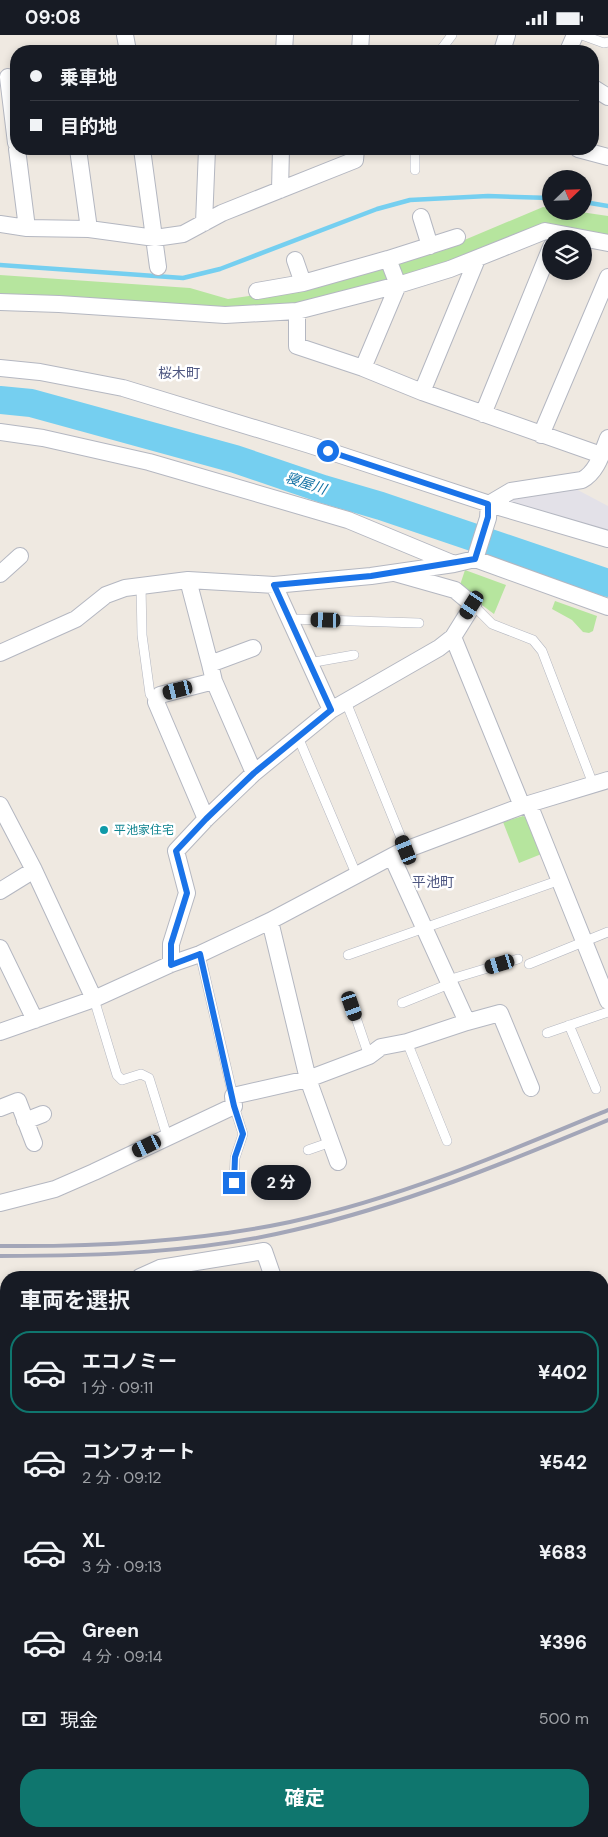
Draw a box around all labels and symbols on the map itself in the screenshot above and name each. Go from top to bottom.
north arrow [542,170,592,220]
district label: 桜木町 [158,364,200,382]
route start [317,440,339,462]
water label: 寝屋川 [283,468,331,499]
car [457,588,486,622]
car [310,612,341,628]
car [161,679,194,701]
place label: 平池家住宅 [114,822,174,838]
marker: 平池家住宅 [98,824,110,836]
car [393,833,418,867]
district label: 平池町 [412,873,454,891]
car [483,952,516,976]
car [340,989,363,1023]
car [130,1133,163,1159]
callout: 2 分 [252,1165,312,1201]
route end [223,1172,245,1194]

